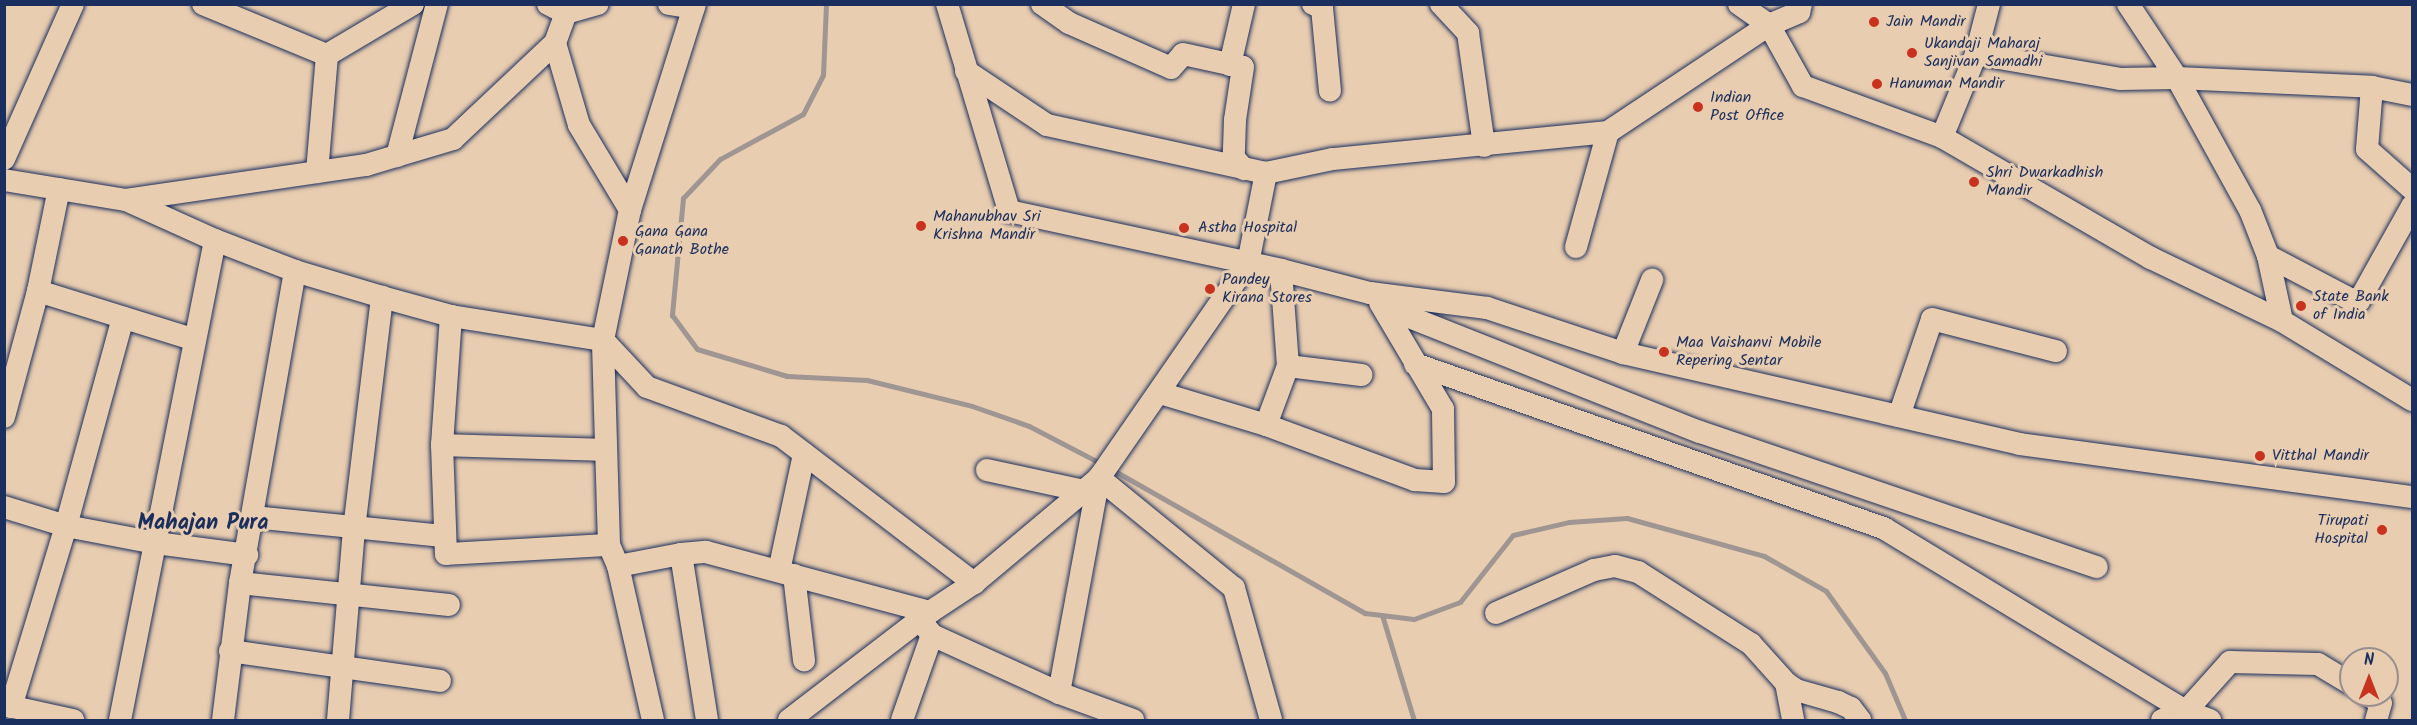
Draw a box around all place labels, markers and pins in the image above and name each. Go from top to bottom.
place label: Jain Mandir [1886,12,1965,32]
marker: Jain Mandir [1867,15,1881,29]
place label: Ukandaji Maharaj Sanjivan Samadhi [1924,34,2042,72]
marker: Ukandaji Maharaj Sanjivan Samadhi [1905,46,1919,60]
place label: Hanuman Mandir [1889,74,2004,94]
marker: Hanuman Mandir [1870,77,1884,91]
place label: Indian Post Office [1710,88,1784,126]
marker: Indian Post Office [1691,100,1705,114]
place label: Shri Dwarkadhish Mandir [1986,163,2103,201]
marker: Shri Dwarkadhish Mandir [1967,175,1981,189]
place label: Mahanubhav Sri Krishna Mandir [933,207,1041,245]
place label: Astha Hospital [1198,218,1297,238]
marker: Mahanubhav Sri Krishna Mandir [914,219,928,233]
marker: Astha Hospital [1175,219,1193,237]
place label: Gana Gana Ganath Bothe [635,222,729,260]
marker: Gana Gana Ganath Bothe [616,234,630,248]
place label: Pandey Kirana Stores [1222,270,1312,308]
marker: Pandey Kirana Stores [1203,282,1217,296]
place label: State Bank of India [2313,287,2389,325]
marker: State Bank of India [2294,299,2308,313]
place label: Maa Vaishanvi Mobile Repering Sentar [1676,333,1821,371]
marker: Maa Vaishanvi Mobile Repering Sentar [1657,345,1671,359]
place label: Vitthal Mandir [2272,446,2369,466]
marker: Vitthal Mandir [2253,449,2267,463]
place label: Tirupati Hospital [2314,511,2368,549]
marker: Tirupati Hospital [2373,521,2391,539]

